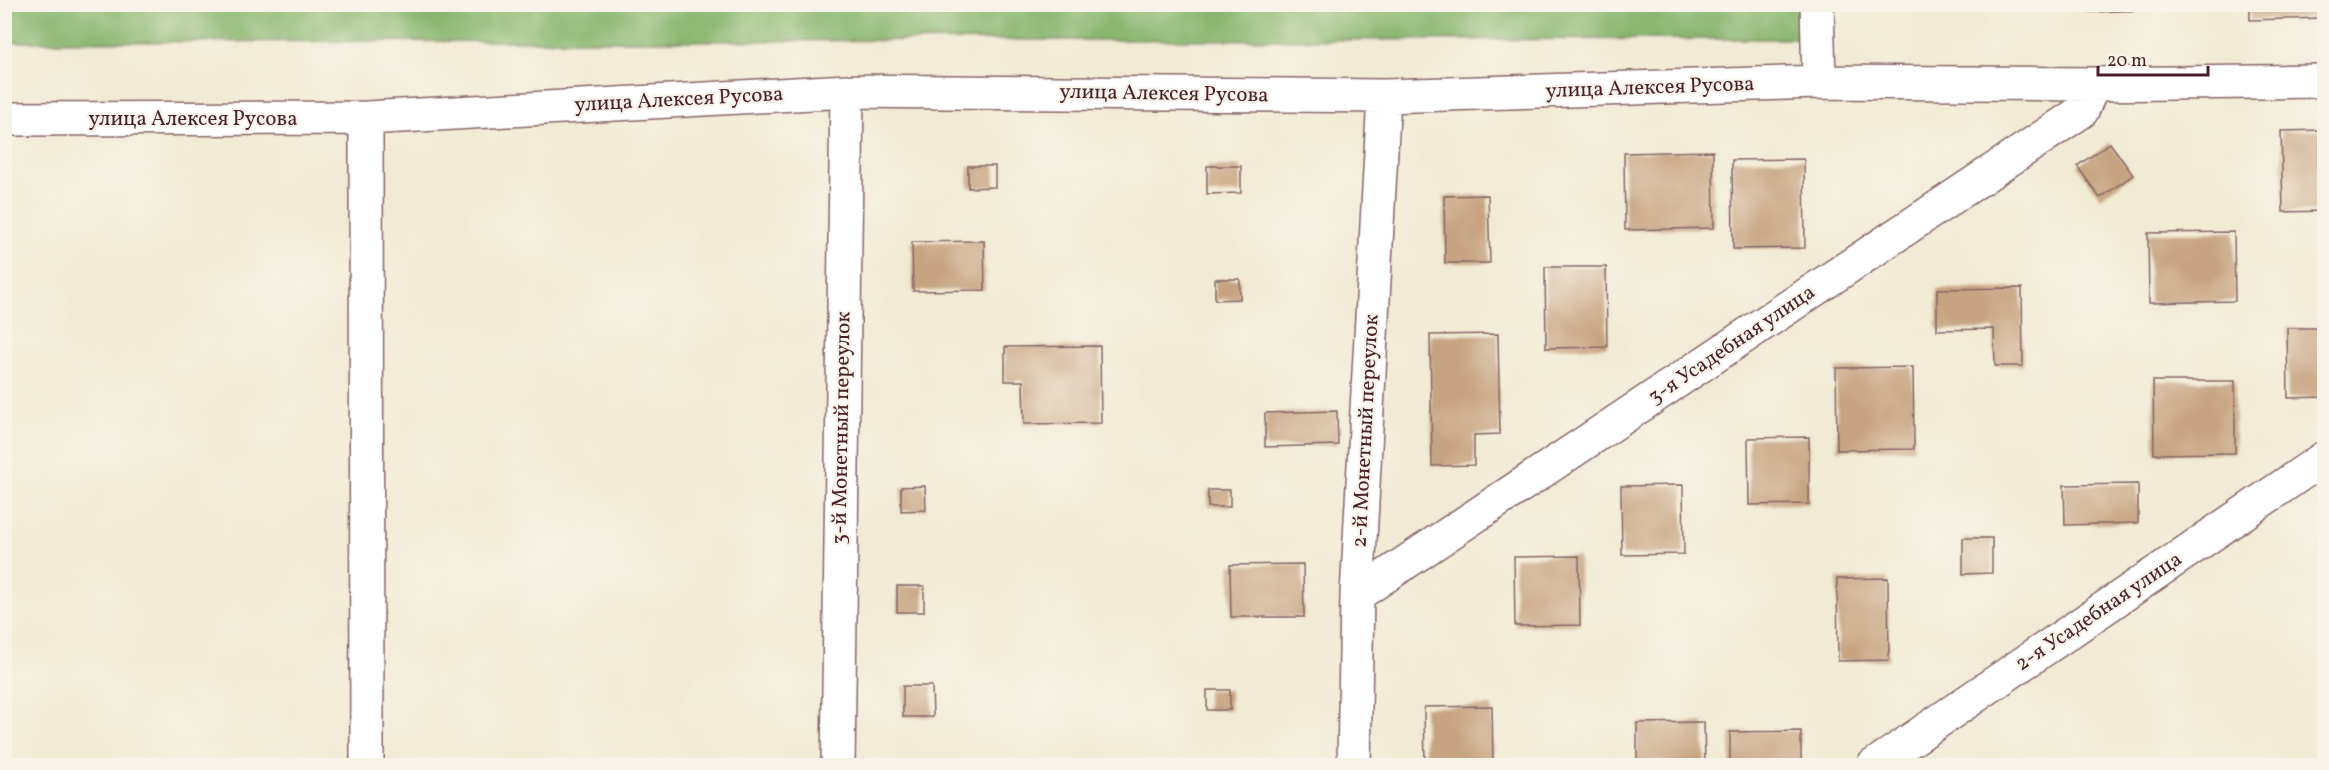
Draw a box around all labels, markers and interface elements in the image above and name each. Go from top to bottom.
scale bar [2098,39,2208,77]
text: 20 m [2107,49,2147,74]
street label: улица Алексея Русова [1545,70,1755,106]
street label: улица Алексея Русова [1059,78,1269,110]
street label: улица Алексея Русова [574,80,784,120]
street label: улица Алексея Русова [88,105,298,134]
street label: 3-я Усадебная улица [1643,278,1821,412]
street label: 3-й Монетный переулок [825,311,859,545]
street label: 2-й Монетный переулок [1345,314,1387,548]
street label: 2-я Усадебная улица [2010,545,2188,679]

